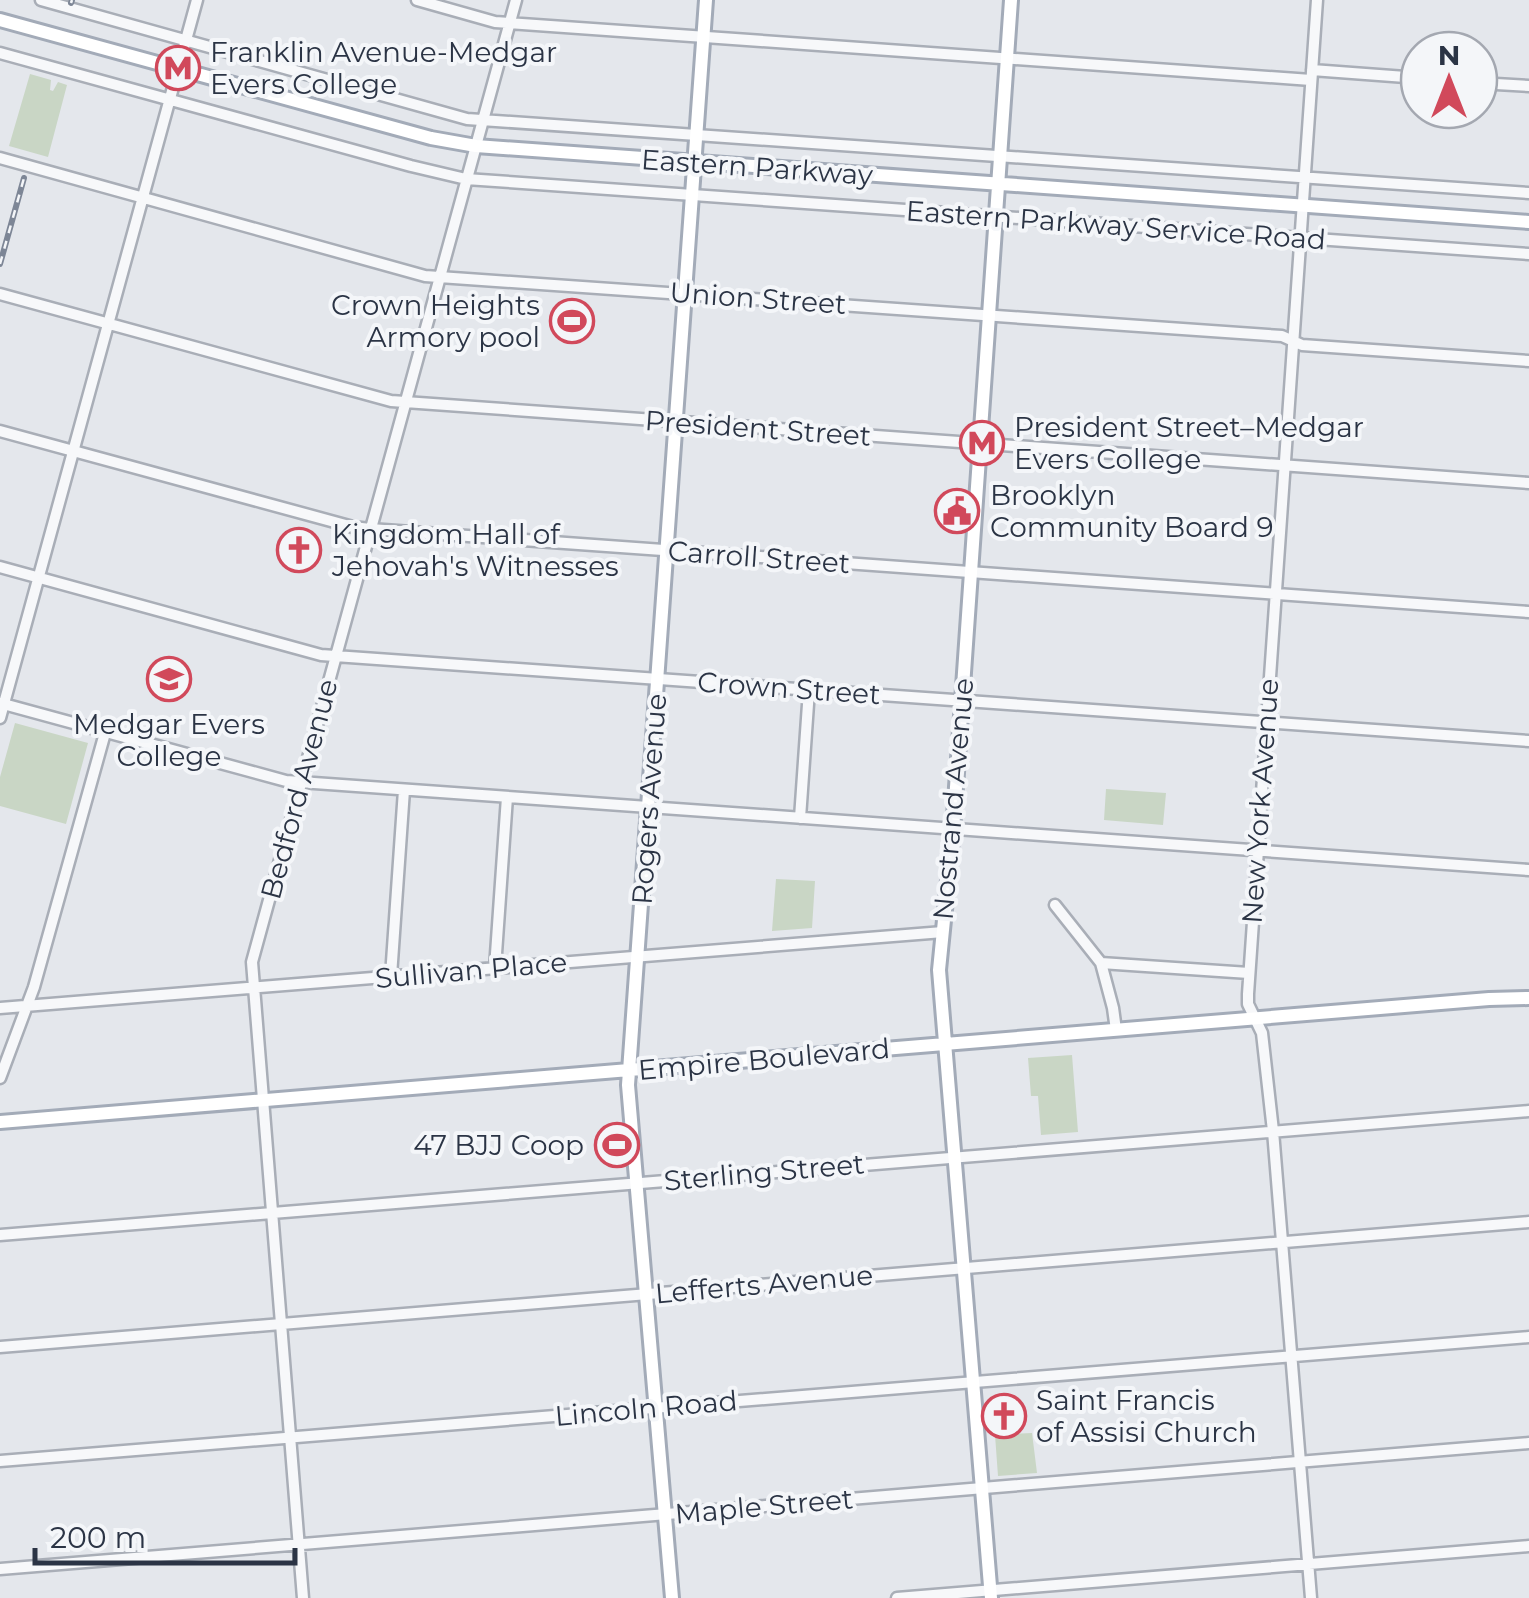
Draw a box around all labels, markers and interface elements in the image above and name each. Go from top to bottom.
north arrow [1399,30,1499,130]
place label: Franklin Avenue-Medgar Evers College [210,35,557,101]
text: N [1438,38,1460,72]
metro station icon: Franklin Avenue-Medgar Evers College [155,45,201,91]
street label: Eastern Parkway [640,142,875,192]
street label: Eastern Parkway Service Road [905,193,1327,257]
street label: Union Street [668,275,848,321]
place label: Crown Heights Armory pool [331,288,540,354]
sports icon: Crown Heights Armory pool [549,298,595,344]
street label: President Street [644,403,872,453]
place label: President Street–Medgar Evers College [1014,410,1364,476]
metro station icon: President Street–Medgar Evers College [959,420,1005,466]
place label: Brooklyn Community Board 9 [990,478,1273,544]
public building icon: Brooklyn Community Board 9 [934,488,980,534]
place label: Kingdom Hall of Jehovah's Witnesses [331,517,619,583]
church icon: Kingdom Hall of Jehovah's Witnesses [276,527,322,573]
street label: Carroll Street [667,534,851,580]
school or university icon: Medgar Evers College [146,656,192,702]
street label: Crown Street [696,665,882,711]
street label: Bedford Avenue [253,675,345,903]
street label: Nostrand Avenue [925,677,981,921]
street label: New York Avenue [1234,677,1286,925]
street label: Rogers Avenue [625,692,673,906]
place label: Medgar Evers College [73,707,265,773]
street label: Sullivan Place [374,945,568,995]
street label: Empire Boulevard [637,1031,891,1087]
sports icon: 47 BJJ Coop [594,1122,640,1168]
place label: 47 BJJ Coop [413,1128,584,1162]
street label: Sterling Street [662,1146,866,1198]
street label: Lefferts Avenue [654,1258,874,1310]
street label: Lincoln Road [553,1383,739,1433]
place label: Saint Francis of Assisi Church [1036,1383,1257,1449]
church icon: Saint Francis of Assisi Church [981,1393,1027,1439]
street label: Maple Street [674,1481,854,1531]
scale bar [35,1503,295,1565]
text: 200 m [50,1519,146,1556]

